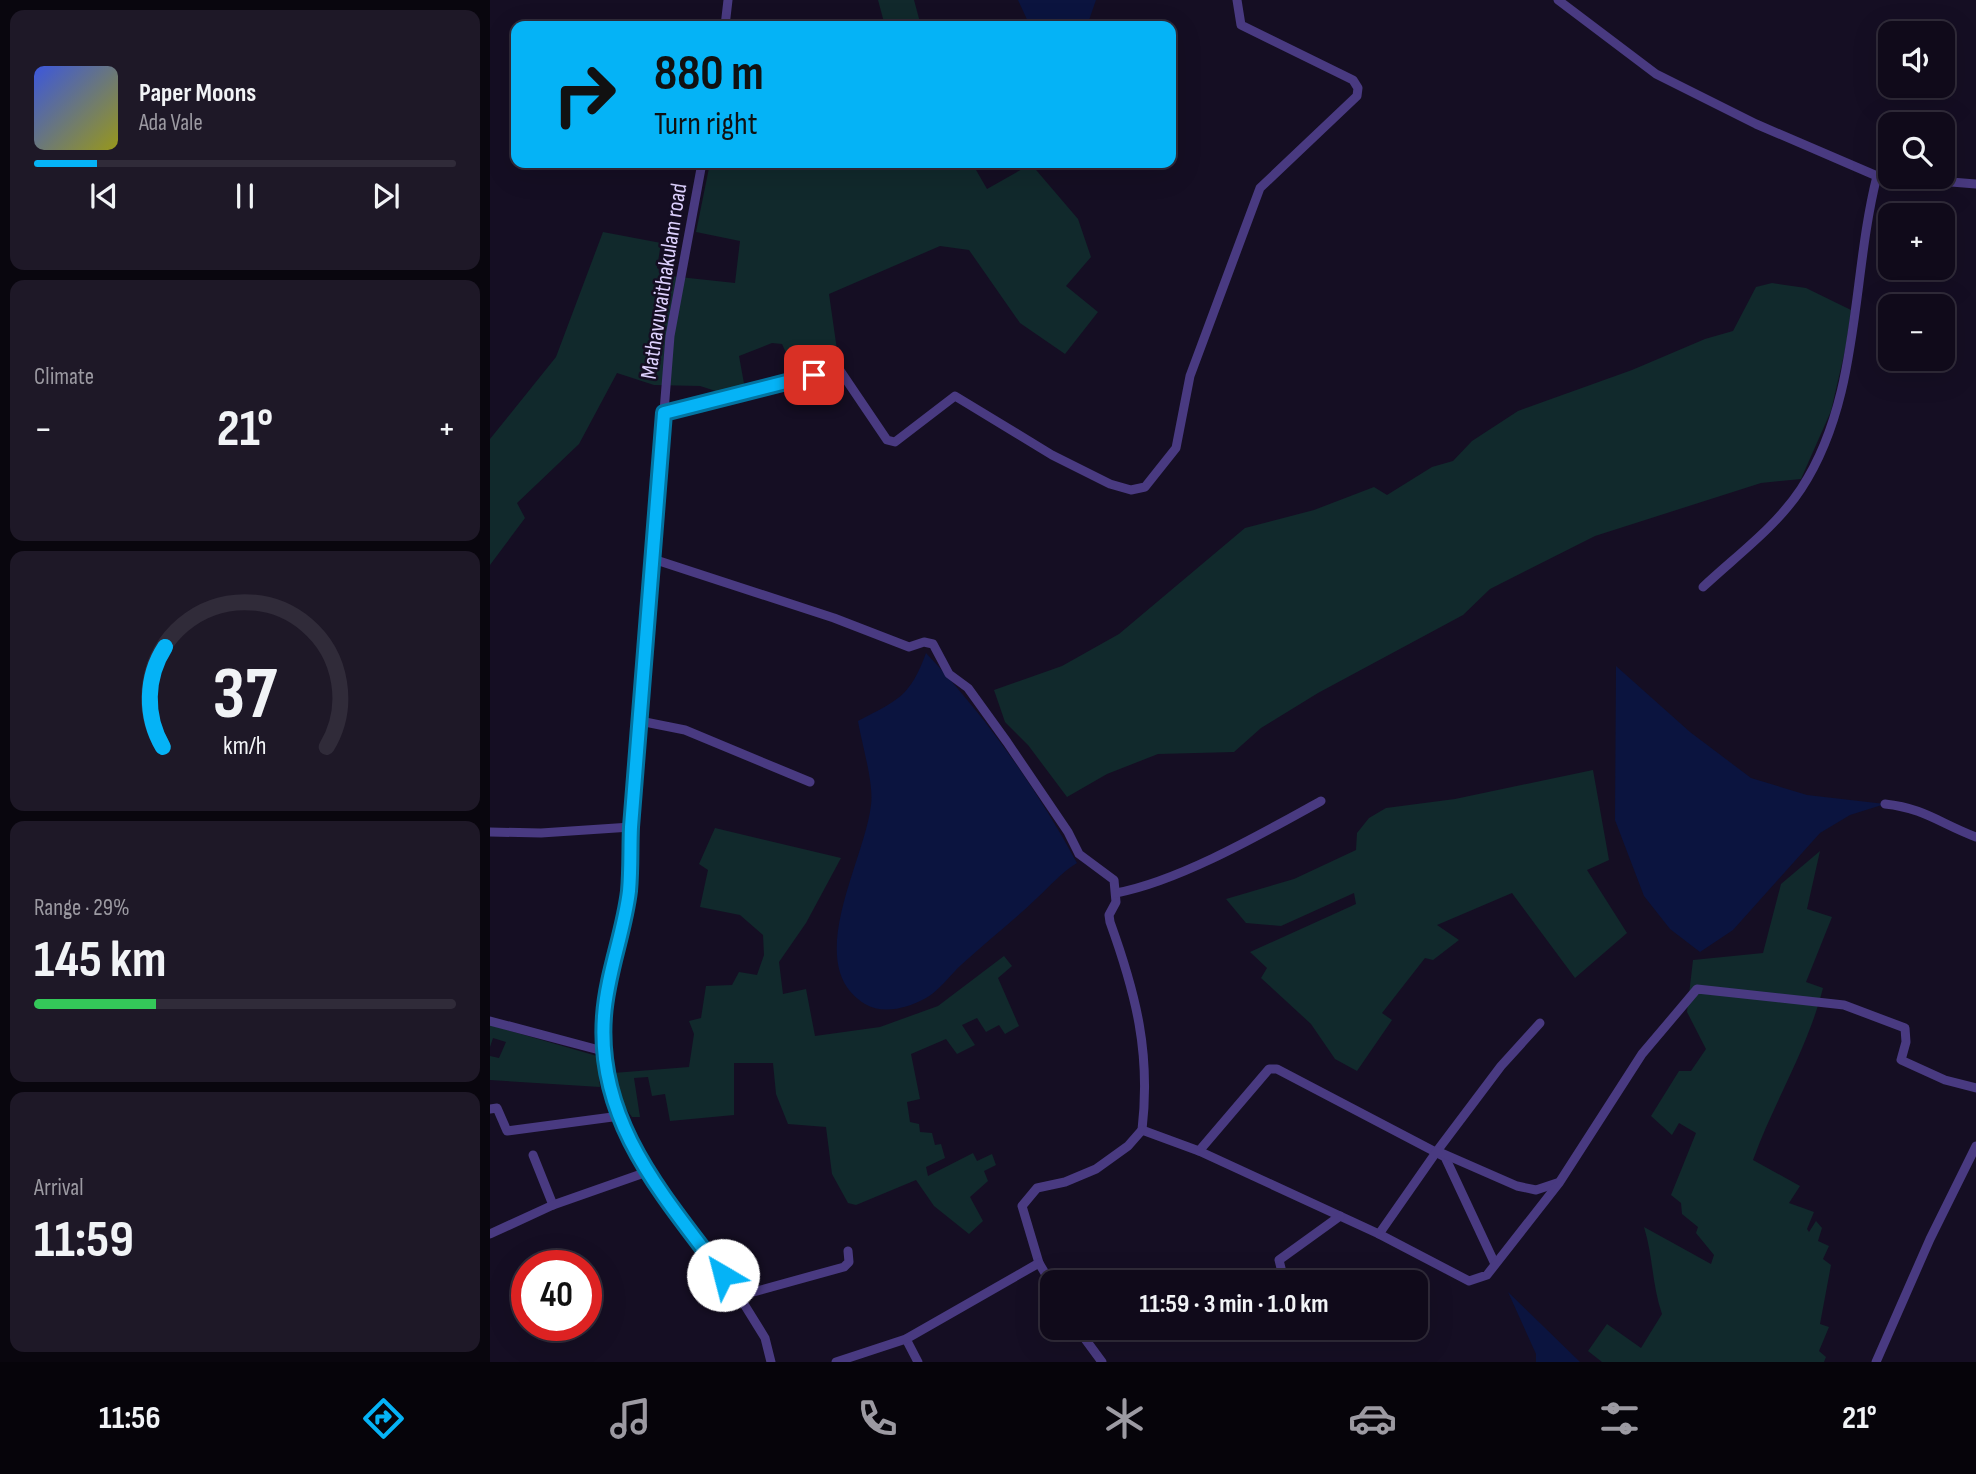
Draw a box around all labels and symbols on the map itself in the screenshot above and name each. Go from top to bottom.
street label: Mathavuvaithakulam road [635,181,693,381]
pin [784,345,844,405]
position arrow [686,1238,760,1312]
speed limit sign: 40 [511,1250,602,1341]

